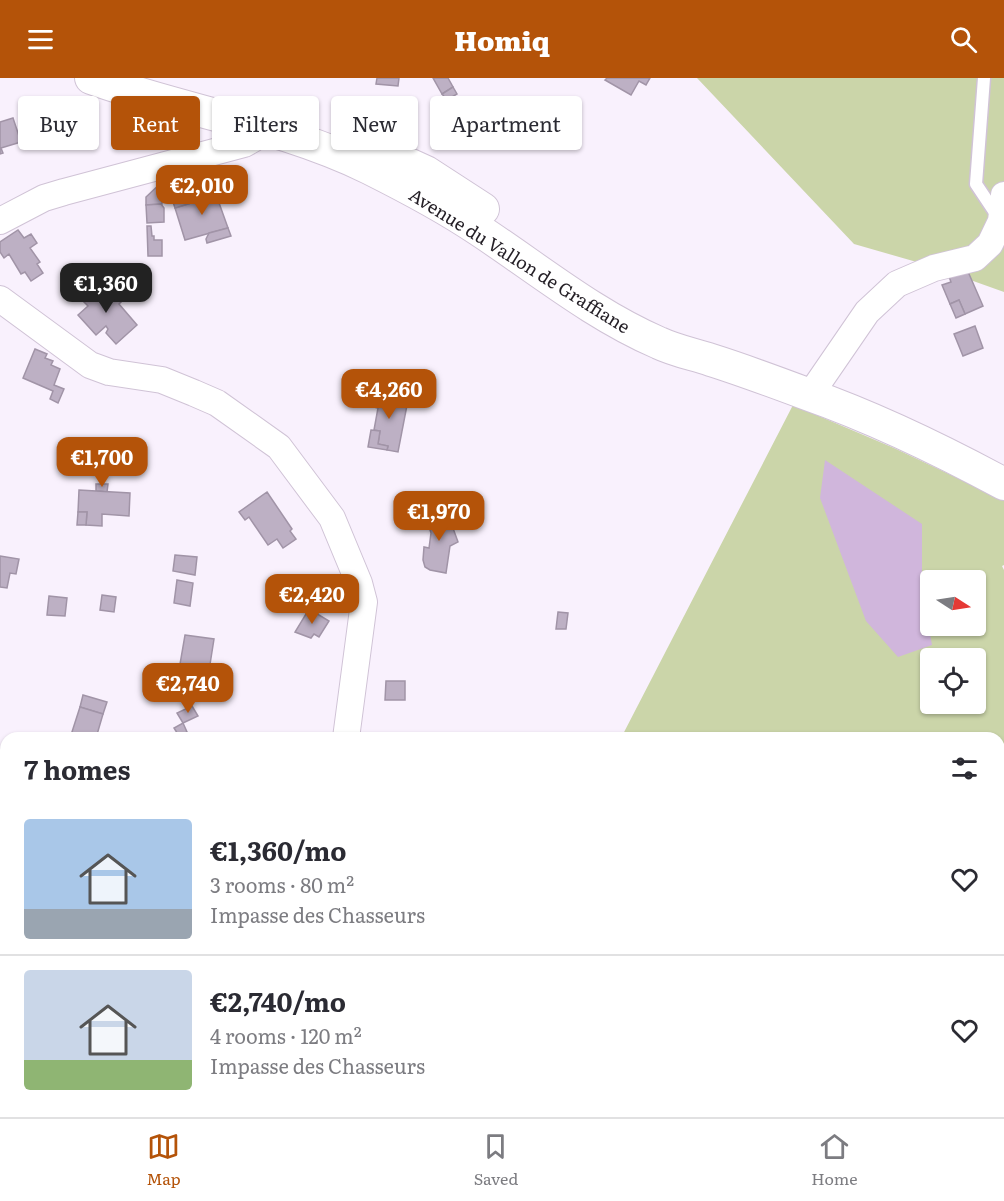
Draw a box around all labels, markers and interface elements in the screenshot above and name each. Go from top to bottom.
text: Homiq [454,19,550,59]
icon: menu [24,23,57,56]
icon: search [947,23,980,56]
chip: Buy [18,96,99,150]
chip: Rent [111,96,200,150]
chip: Filters [212,96,319,150]
chip: New [331,96,418,150]
chip: Apartment [430,96,582,150]
pin: €2,010 [153,165,251,216]
text: €2,010 [170,169,234,199]
street label: Avenue du Vallon de Graffiane [404,181,636,339]
pin: €1,360 [57,263,155,314]
text: €1,360 [74,267,138,297]
pin: €4,260 [340,369,438,420]
text: €4,260 [355,373,423,403]
pin: €1,700 [53,437,151,488]
text: €1,700 [71,441,133,471]
pin: €1,970 [390,491,488,542]
text: €1,970 [407,495,471,525]
north arrow [920,570,986,636]
map controls [920,570,986,714]
pin: €2,420 [263,574,361,625]
text: €2,420 [279,578,345,608]
button: locate [920,648,986,714]
pin: €2,740 [139,663,237,714]
text: €2,740 [156,667,220,697]
text: 7 homes [24,749,130,788]
icon: filters [948,752,981,785]
text: €1,360/mo [210,830,347,869]
icon: home [72,843,144,915]
icon: heart [948,863,981,896]
text: 3 rooms · 80 m² [210,869,354,899]
text: Impasse des Chasseurs [210,899,425,929]
text: €2,740/mo [210,981,346,1020]
icon: home [72,994,144,1066]
icon: heart [948,1014,981,1047]
text: 4 rooms · 120 m² [210,1020,362,1050]
text: Impasse des Chasseurs [210,1050,425,1080]
tab: Map [147,1130,181,1190]
tab: Saved [474,1130,518,1190]
tab: Home [811,1130,857,1190]

